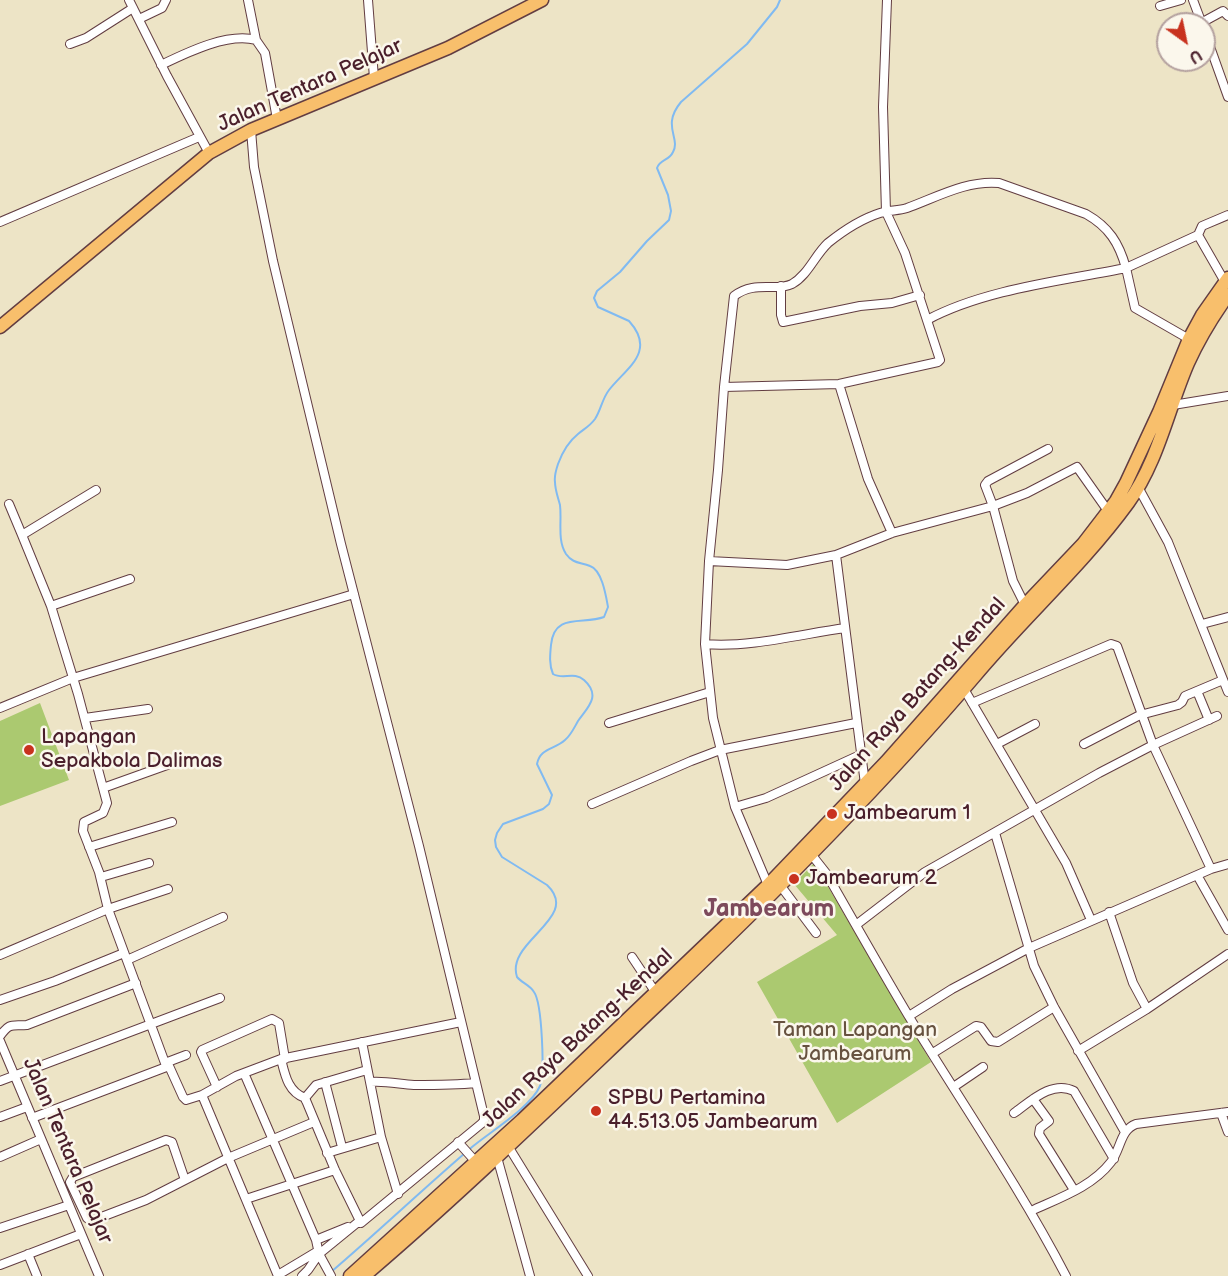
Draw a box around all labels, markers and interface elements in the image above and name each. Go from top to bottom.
north arrow [1156,12,1216,72]
street label: Jalan Tentara Pelajar [214,34,406,138]
text: U [1185,45,1205,67]
street label: Jalan Raya Batang-Kendal [824,593,1012,797]
place label: Lapangan Sepakbola Dalimas [41,725,223,775]
marker: Lapangan Sepakbola Dalimas [22,743,36,757]
place label: Jambearum 1 [844,801,971,827]
marker: Jambearum 1 [825,807,839,821]
place label: Jambearum 2 [806,866,937,892]
marker: Jambearum 2 [787,872,801,886]
district label: Jambearum [704,896,834,924]
street label: Jalan Raya Batang-Kendal [477,944,679,1134]
park label: Taman Lapangan Jambearum [773,1018,937,1068]
street label: Jalan Tentara Pelajar [16,1054,118,1248]
place label: SPBU Pertamina 44.513.05 Jambearum [608,1086,818,1136]
marker: SPBU Pertamina 44.513.05 Jambearum [589,1104,603,1118]

